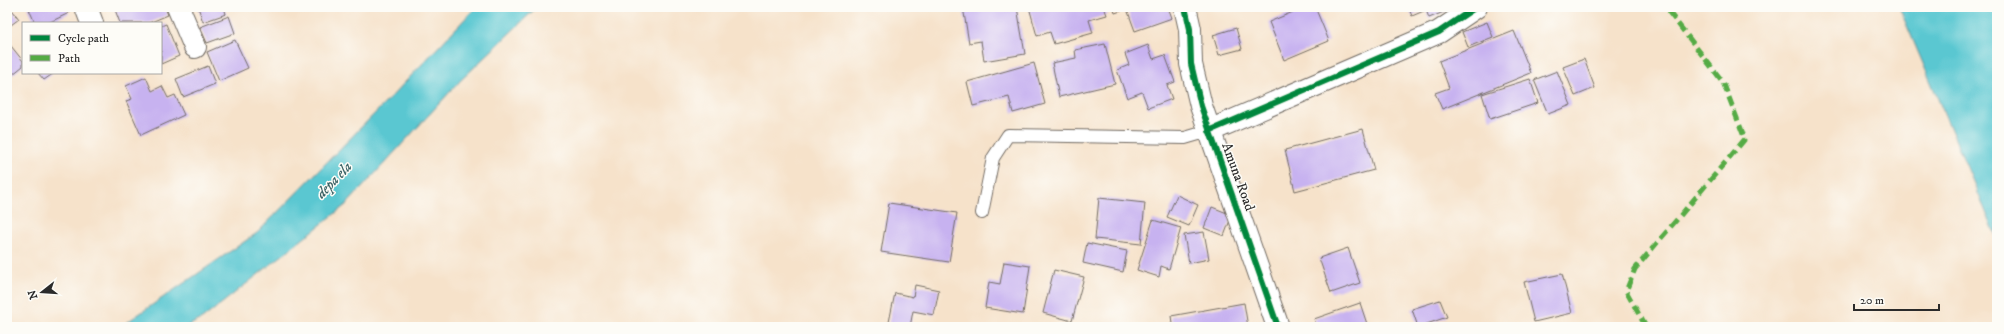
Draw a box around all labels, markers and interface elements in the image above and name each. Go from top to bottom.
legend [22,22,162,74]
text: Cycle path [58,31,110,46]
text: Path [58,51,81,66]
street label: Amuna Road [1217,140,1259,214]
water label: depa ela [311,158,356,203]
north arrow [22,272,62,312]
scale bar [1854,286,1939,312]
text: N [25,288,41,301]
text: 20 m [1860,293,1884,308]

